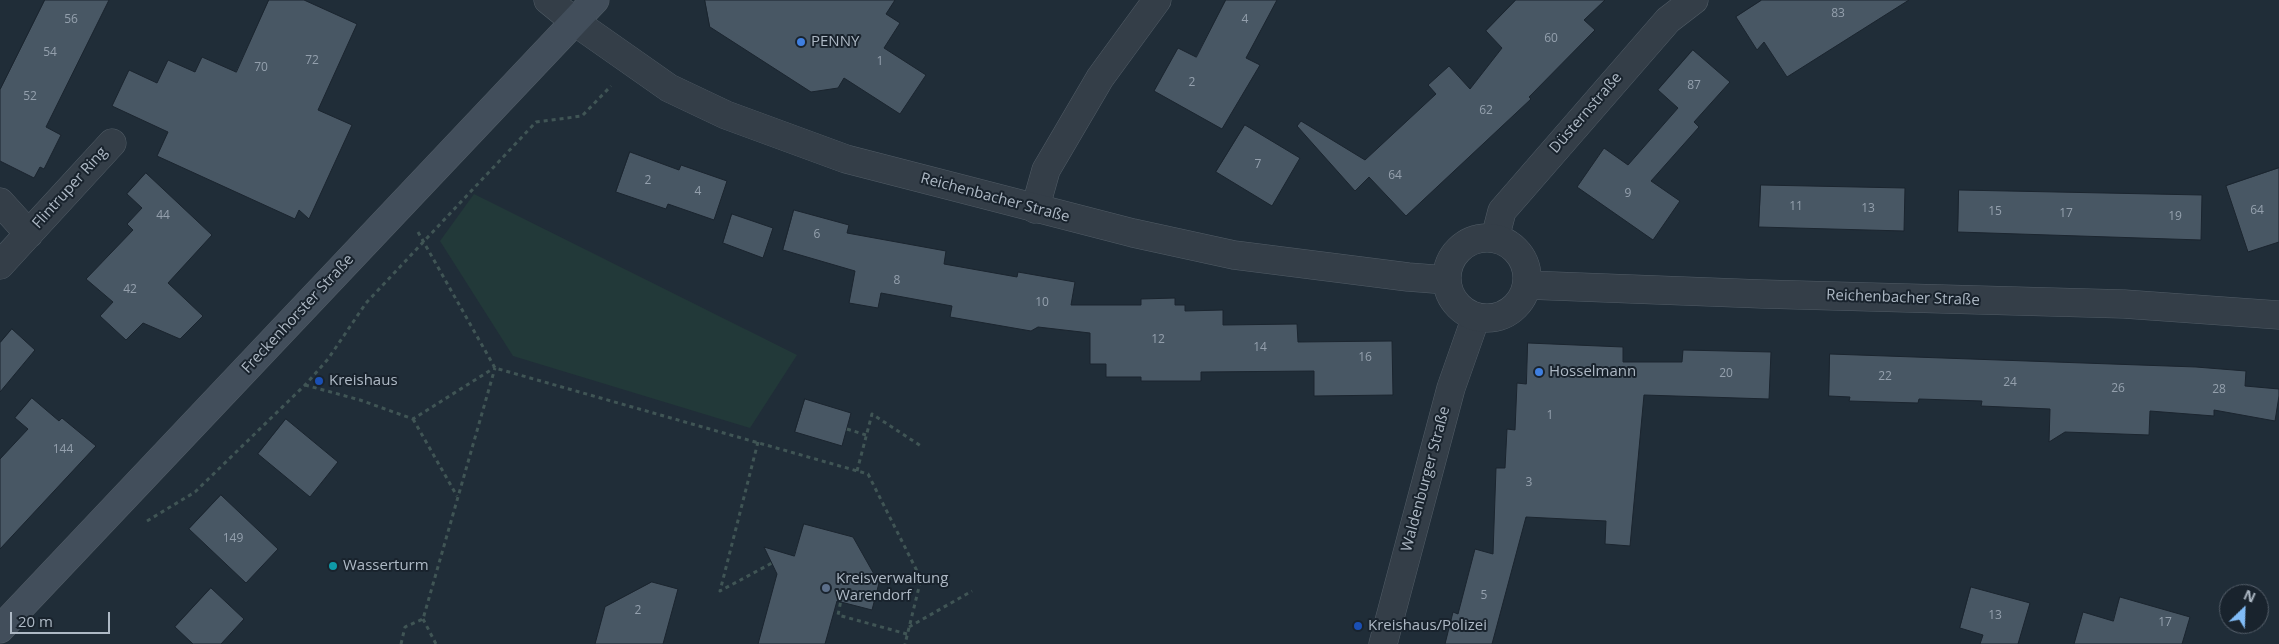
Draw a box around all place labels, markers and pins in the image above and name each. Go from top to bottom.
place label: PENNY [811,33,859,51]
marker: PENNY [795,36,807,48]
place label: Hosselmann [1549,363,1636,381]
marker: Hosselmann [1533,366,1545,378]
place label: Kreishaus [329,372,398,390]
marker: Kreishaus [313,375,325,387]
place label: Wasserturm [343,557,429,575]
marker: Wasserturm [327,560,339,572]
place label: Kreisverwaltung Warendorf [836,570,948,605]
marker: Kreisverwaltung Warendorf [820,582,832,594]
place label: Kreishaus/Polizei [1368,617,1487,635]
marker: Kreishaus/Polizei [1352,620,1364,632]

